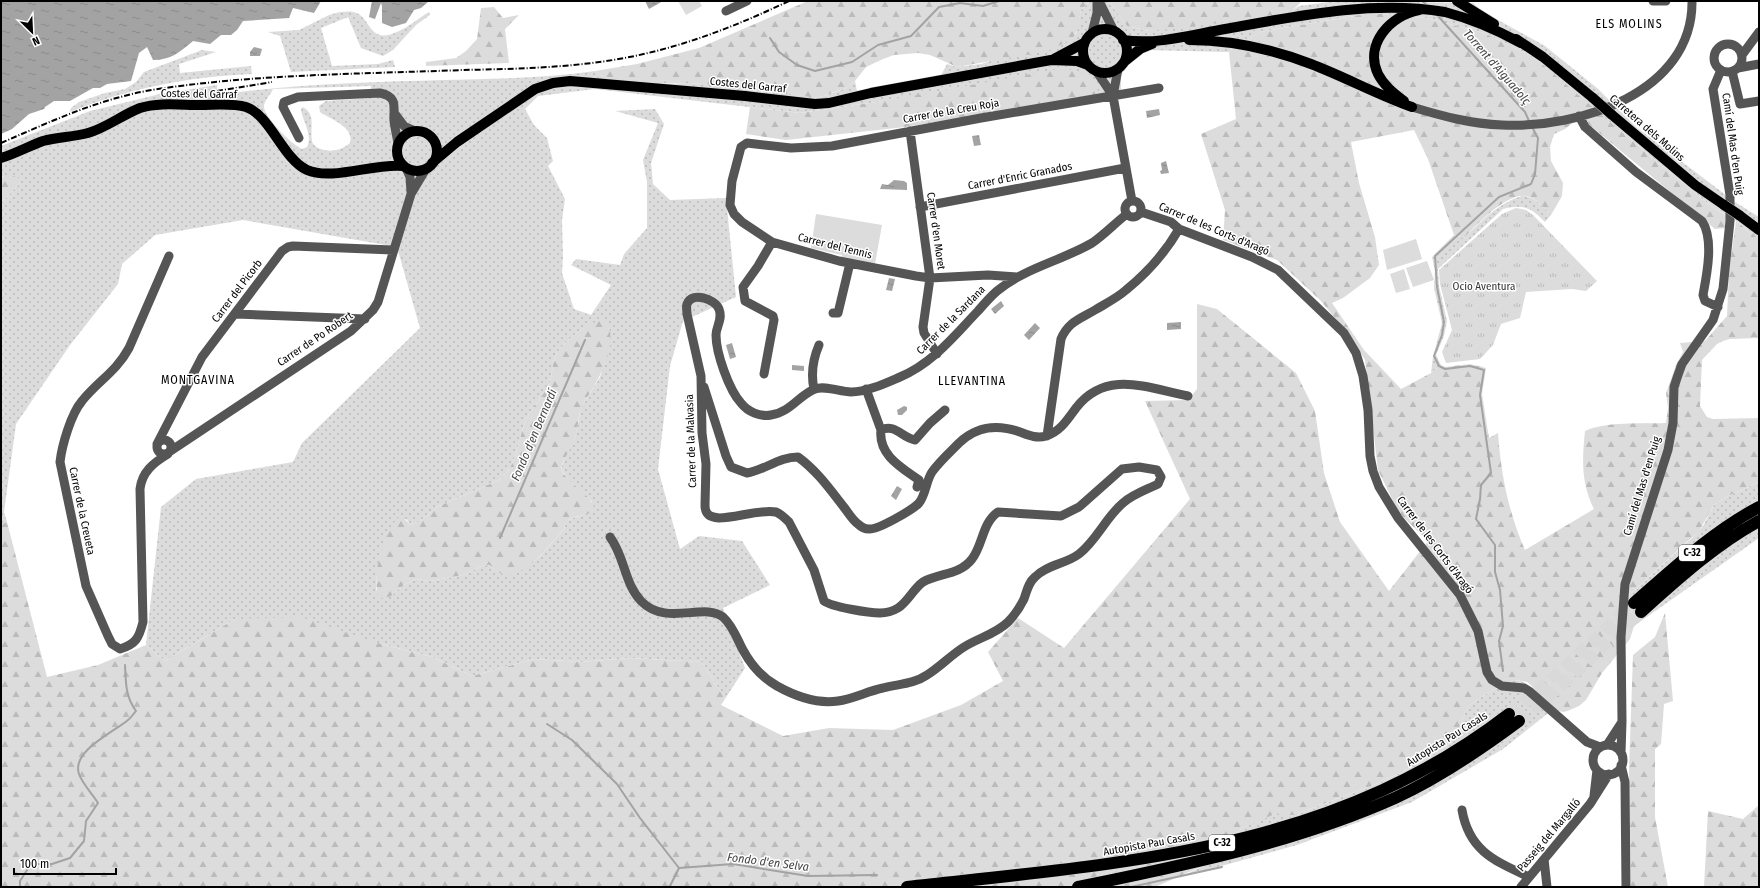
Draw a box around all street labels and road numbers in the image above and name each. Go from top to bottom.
street label: Costes del Garraf [709,75,787,96]
street label: Costes del Garraf [161,87,238,101]
street label: Carretera dels Molins [1607,92,1687,164]
street label: Camí del Mas d'en Puig [1719,92,1747,197]
street label: Carrer de la Creu Roja [902,96,1000,126]
street label: Carrer d'Enric Granados [967,159,1073,192]
street label: Carrer d'en Moret [924,191,948,271]
street label: Carrer de les Corts d'Aragó [1157,200,1271,258]
street label: Carrer del Tennis [797,231,874,262]
street label: Carrer del Picorb [209,257,265,325]
street label: Carrer de la Sardana [914,283,988,357]
street label: Carrer de Po Robert [275,309,355,369]
street label: Carrer de la Malvasia [683,394,699,488]
street label: Camí del Mas d'en Puig [1621,434,1664,537]
street label: Carrer de la Creueta [66,466,98,556]
street label: Carrer de les Corts d'Aragó [1394,494,1476,596]
road number: C-32 [1679,545,1705,561]
street label: Autopista Pau Casals [1404,709,1490,769]
street label: Passeig del Margalló [1515,796,1583,874]
street label: Autopista Pau Casals [1102,829,1196,858]
road number: C-32 [1209,835,1235,851]

